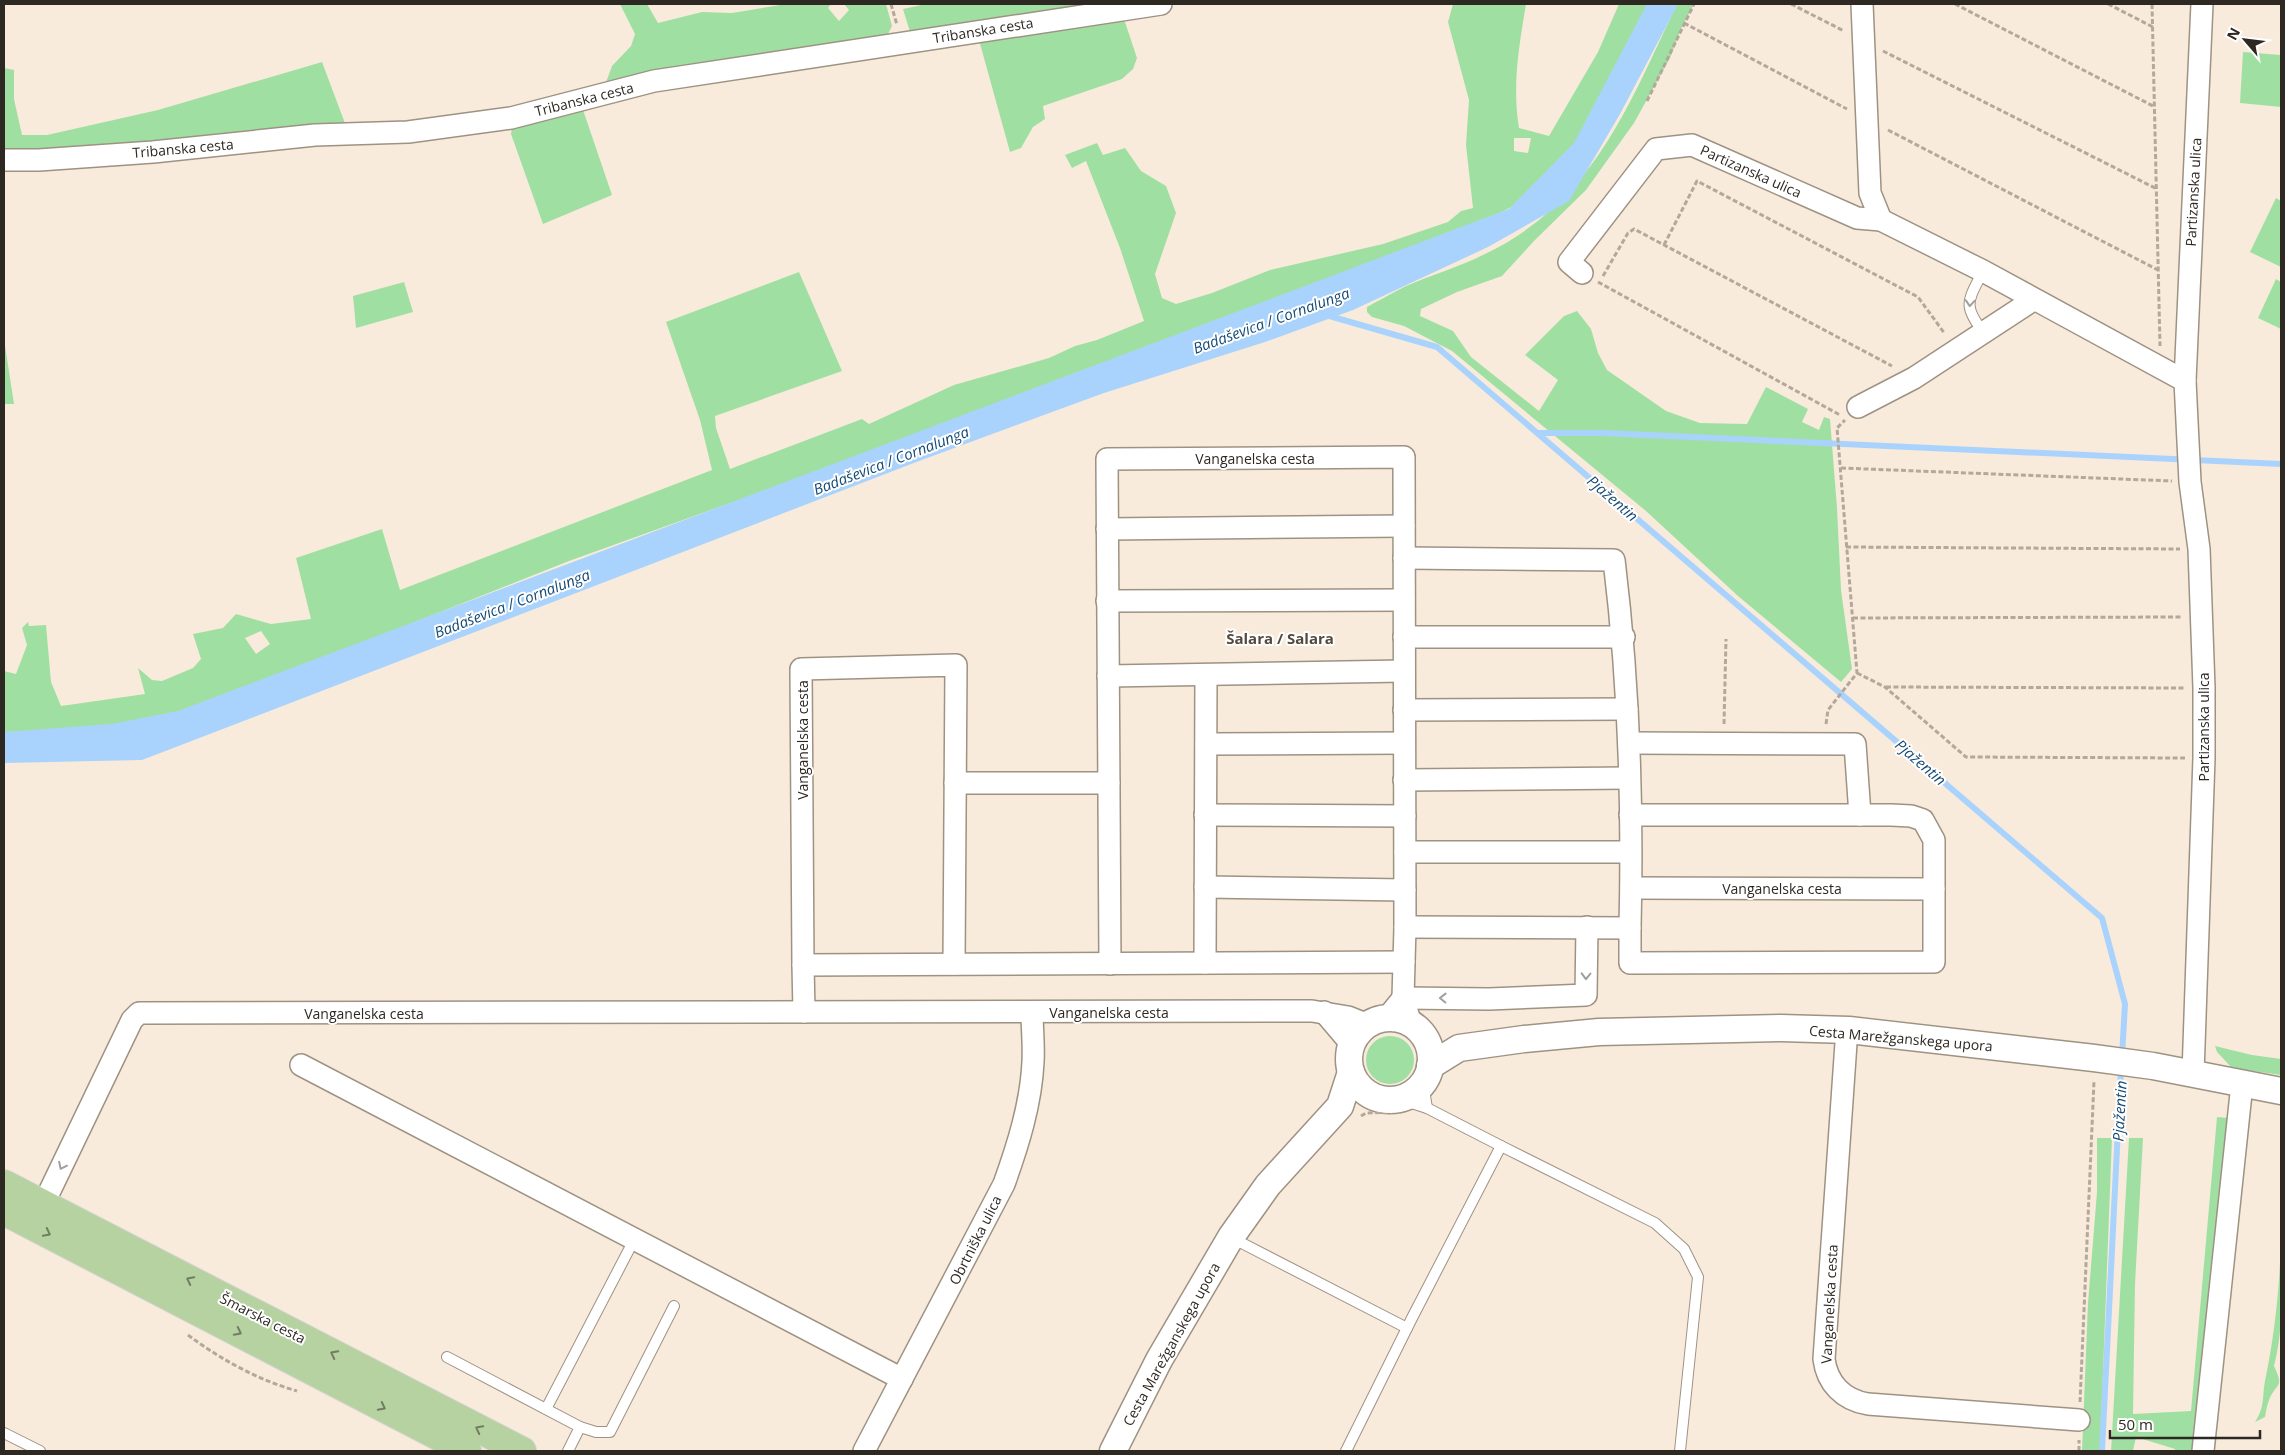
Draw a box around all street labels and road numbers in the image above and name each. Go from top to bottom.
street label: Tribanska cesta [931,13,1035,47]
street label: Tribanska cesta [533,78,635,120]
street label: Tribanska cesta [132,134,234,162]
street label: Partizanska ulica [2181,137,2205,247]
street label: Partizanska ulica [1697,140,1805,202]
street label: Vanganelska cesta [1195,449,1315,468]
street label: Partizanska ulica [2194,673,2213,781]
street label: Vanganelska cesta [793,680,812,800]
street label: Vanganelska cesta [1722,879,1842,898]
street label: Vanganelska cesta [1049,1003,1169,1022]
street label: Vanganelska cesta [304,1004,424,1023]
street label: Cesta Marežganskega upora [1808,1021,1994,1055]
street label: Obrtniška ulica [944,1192,1006,1288]
street label: Vanganelska cesta [1816,1244,1842,1364]
street label: Cesta Marežganskega upora [1118,1259,1224,1429]
street label: Šmarska cesta [217,1288,309,1348]

